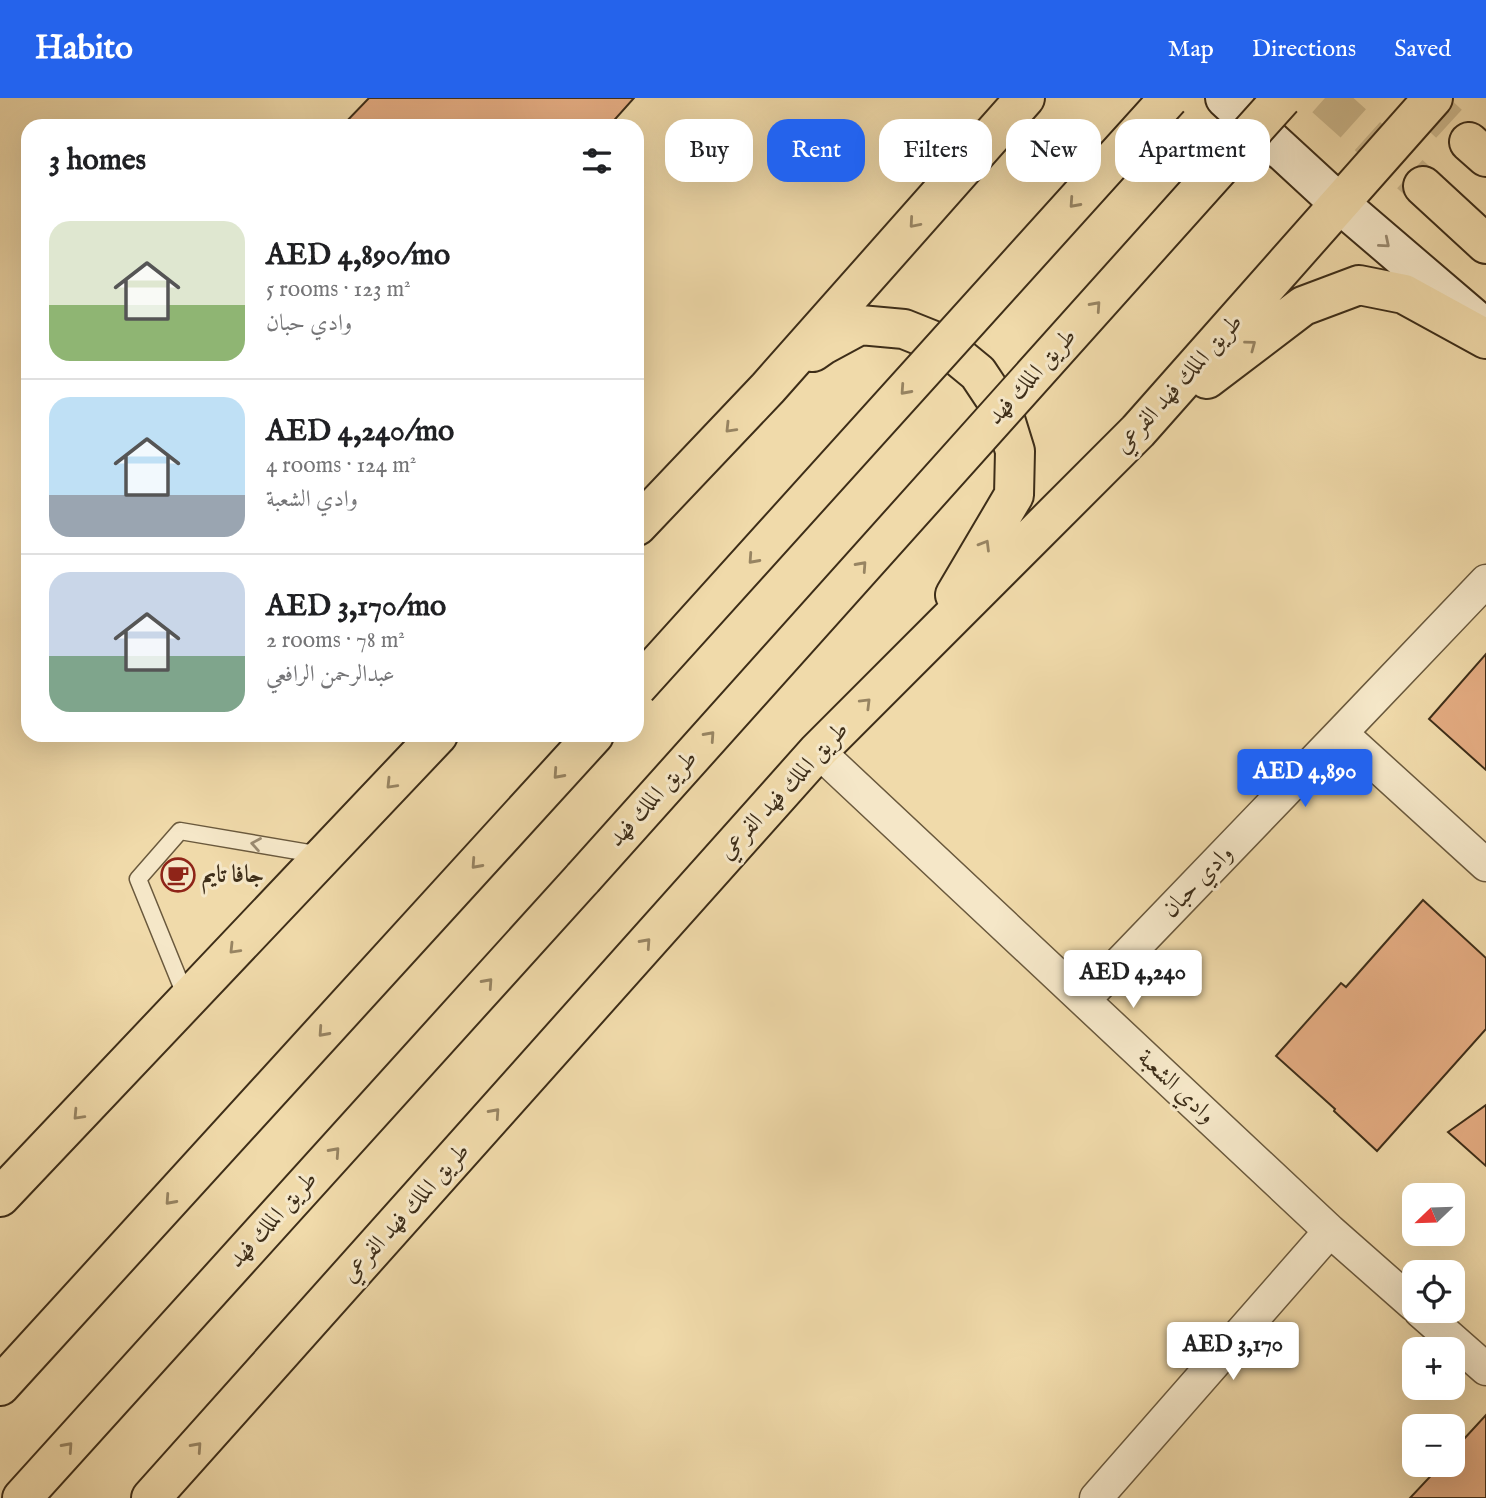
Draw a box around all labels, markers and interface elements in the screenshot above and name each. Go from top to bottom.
text: Habito [35,28,133,70]
text: Map [1168,34,1214,65]
text: Directions [1252,34,1356,65]
text: Saved [1394,34,1451,65]
chip: Buy [665,119,753,182]
chip: Rent [767,119,865,182]
chip: Filters [879,119,992,182]
chip: New [1006,119,1101,182]
chip: Apartment [1115,119,1270,182]
text: 3 homes [49,142,146,180]
icon: filters [578,142,616,180]
one-way arrow [1070,195,1082,208]
one-way arrow [910,214,923,227]
one-way arrow [1376,235,1389,247]
text: AED 4,890/mo [266,237,450,275]
icon: home [105,249,189,333]
text: 5 rooms · 123 m² [266,275,411,304]
one-way arrow [1088,301,1100,314]
street label: طريق الملك فهد الفرعي [1108,308,1251,462]
text: وادي حبان [266,309,352,338]
street label: طريق الملك فهد [980,322,1084,432]
one-way arrow [1243,341,1256,354]
one-way arrow [901,382,914,395]
text: AED 4,240/mo [266,413,454,451]
one-way arrow [725,420,738,433]
icon: home [105,425,189,509]
text: 4 rooms · 124 m² [266,451,416,480]
text: وادي الشعبة [266,485,358,514]
one-way arrow [977,539,990,552]
one-way arrow [749,551,761,564]
one-way arrow [854,561,866,574]
text: AED 3,170/mo [266,588,446,626]
icon: home [105,600,189,684]
text: 2 rooms · 78 m² [266,626,405,655]
text: عبدالرحمن الرافعي [266,660,395,689]
one-way arrow [858,699,871,712]
street label: طريق الملك فهد الفرعي [712,715,857,868]
one-way arrow [702,731,715,744]
street label: طريق الملك فهد [601,744,705,854]
pin: AED 4,890 [1225,750,1385,809]
text: AED 4,890 [1253,757,1357,786]
one-way arrow [554,766,566,779]
one-way arrow [386,776,399,789]
one-way arrow [250,837,262,852]
street label: وادي حبان [1156,839,1242,927]
cafe icon: جافا تايم [159,856,197,894]
one-way arrow [472,856,485,869]
place label: جافا تايم [202,860,264,895]
one-way arrow [638,938,651,951]
one-way arrow [229,941,242,954]
pin: AED 4,240 [1053,950,1213,1010]
text: AED 4,240 [1080,958,1186,987]
one-way arrow [480,978,492,991]
one-way arrow [319,1024,331,1037]
street label: وادي الشعبة [1129,1043,1222,1133]
one-way arrow [73,1107,86,1120]
one-way arrow [487,1108,499,1121]
street label: طريق الملك فهد الفرعي [335,1137,478,1291]
one-way arrow [327,1147,340,1160]
street label: طريق الملك فهد [221,1165,325,1275]
north arrow [1402,1183,1465,1246]
map controls [1402,1183,1465,1477]
one-way arrow [165,1192,178,1205]
button: locate [1402,1260,1465,1323]
pin: AED 3,170 [1153,1322,1313,1382]
text: AED 3,170 [1183,1330,1283,1359]
button: + [1402,1337,1465,1400]
button: − [1402,1414,1465,1477]
one-way arrow [60,1442,72,1455]
one-way arrow [188,1442,201,1455]

